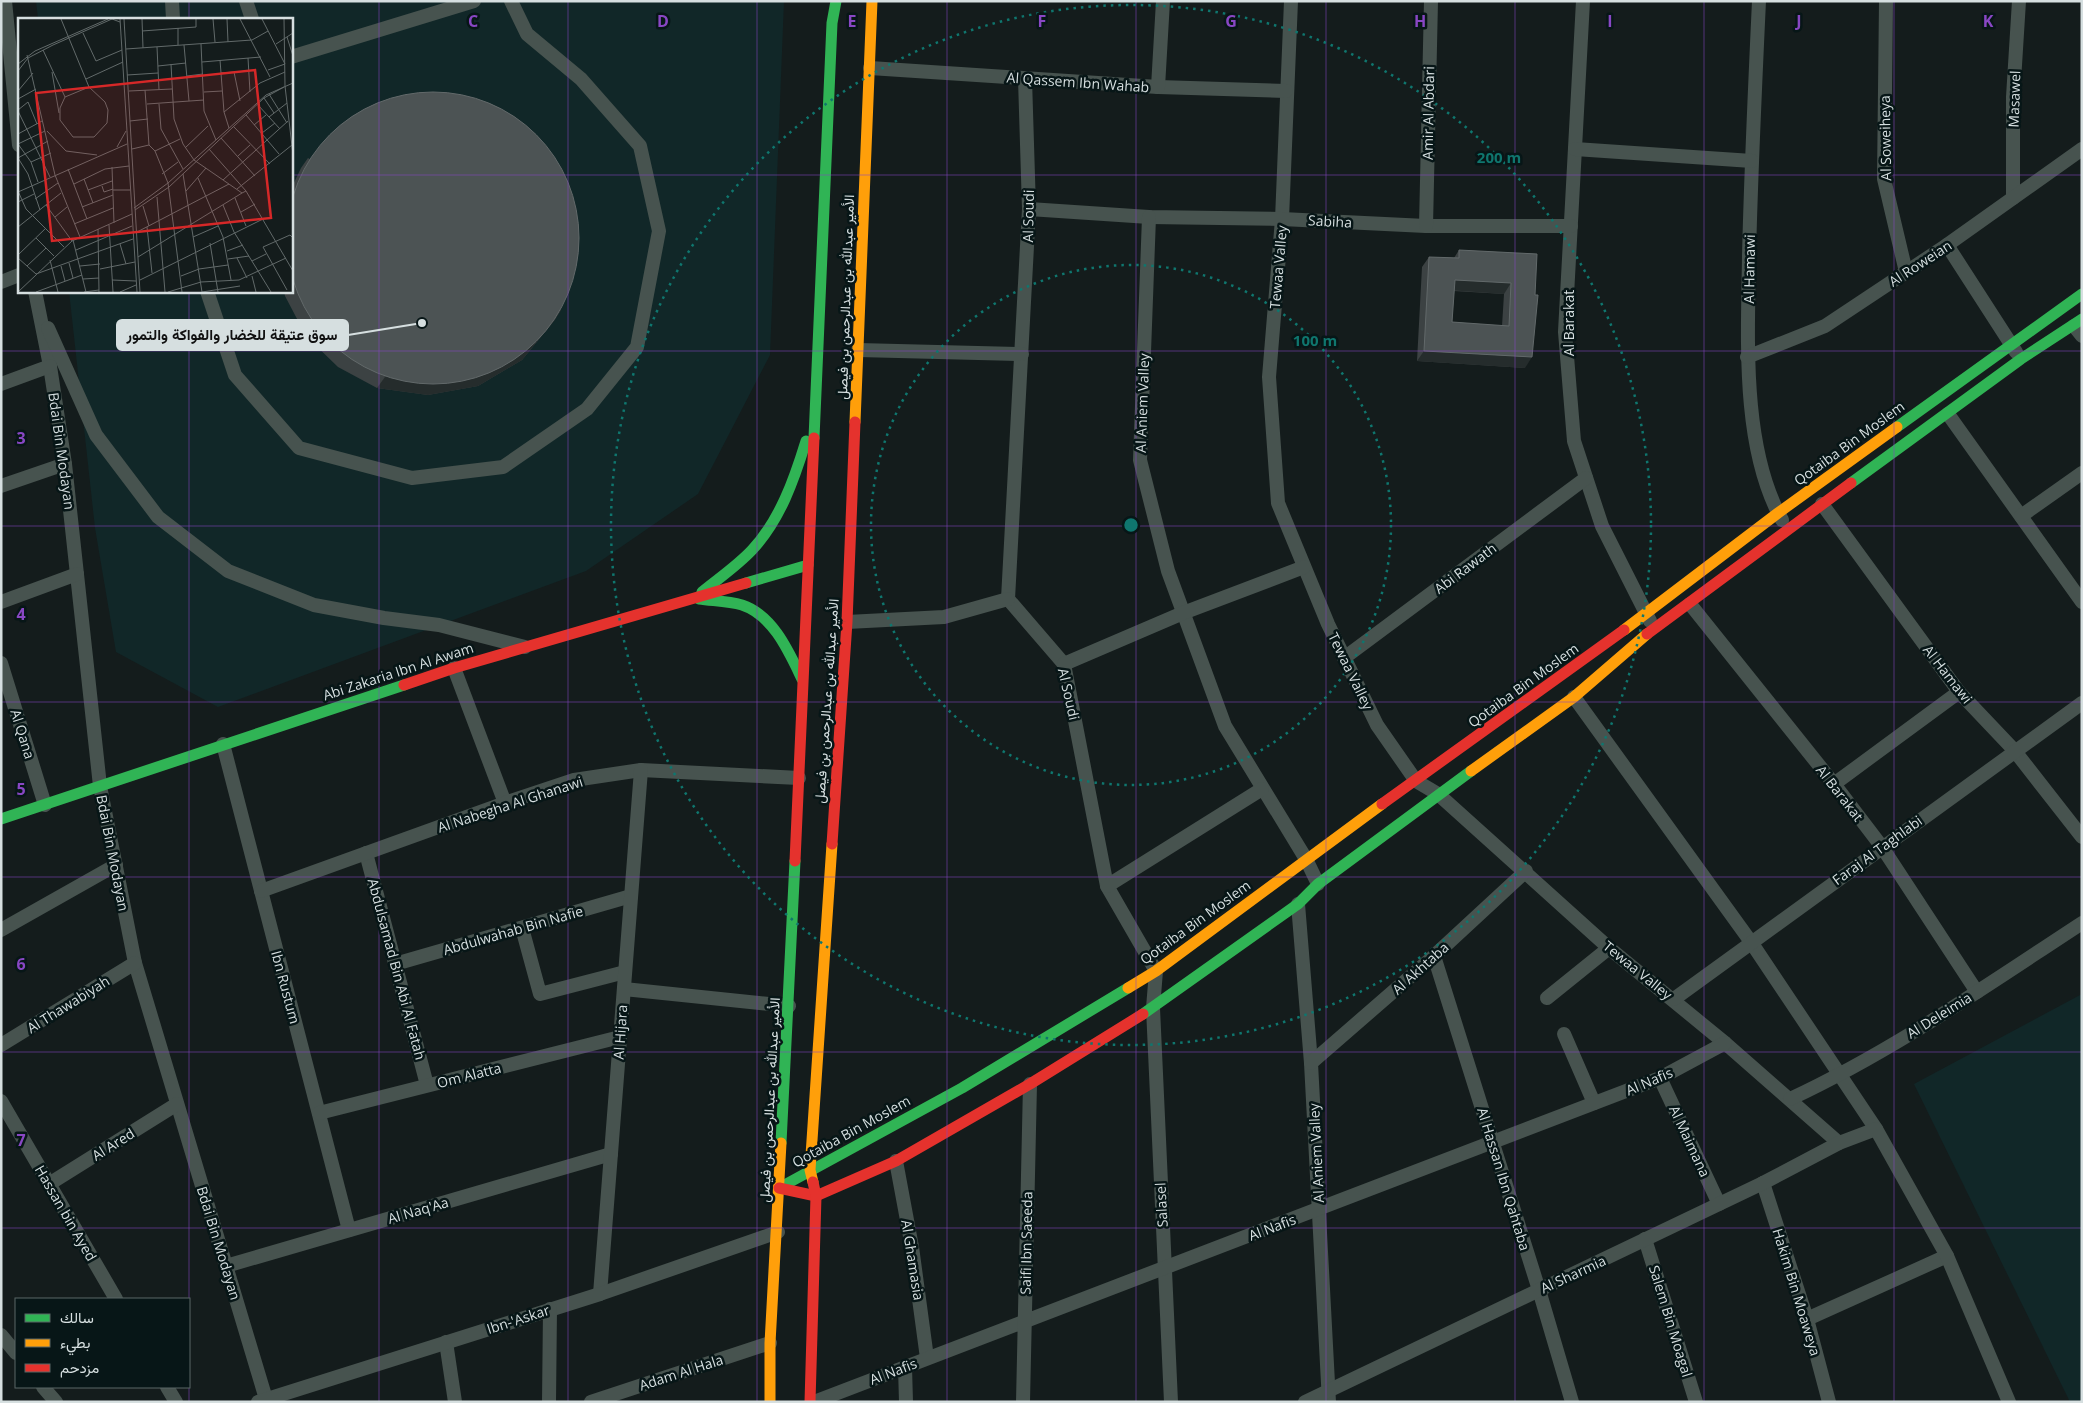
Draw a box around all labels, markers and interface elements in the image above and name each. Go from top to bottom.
text: C [468,10,478,32]
text: D [657,10,669,32]
text: E [848,10,857,32]
text: F [1038,10,1046,32]
text: G [1225,10,1237,32]
text: H [1414,10,1426,32]
text: I [1607,10,1613,32]
text: J [1794,10,1802,32]
text: K [1983,10,1994,32]
inset map [18,18,292,292]
street label: Amir Al Abdari [1418,66,1438,160]
street label: Al Qassem Ibn Wahab [1006,68,1150,96]
street label: Masawel [2004,70,2024,128]
street label: Al Soweiheya [1875,95,1895,181]
text: 200 m [1477,147,1521,167]
street label: Al Soudi [1018,189,1038,243]
street label: الأمير عبدالله بن عبدالرحمن بن فيصل [832,194,858,400]
street label: Sabiha [1308,210,1352,232]
street label: Tewaa Valley [1265,224,1291,310]
street label: Al Hamawi [1739,234,1759,304]
street label: Al Roweian [1885,236,1955,290]
street label: Al Barakat [1559,290,1578,356]
callout: سوق عتيقة للخضار والفواكة والتمور [117,320,348,350]
text: سوق عتيقة للخضار والفواكة والتمور [125,324,338,344]
text: 100 m [1293,330,1337,350]
street label: Al Aniem Valley [1131,352,1153,453]
street label: Bdai Bin Modayan [44,391,80,511]
street label: Qotaiba Bin Moslem [1790,396,1908,490]
text: 3 [16,427,26,449]
centre of rings [1122,516,1140,534]
street label: Abi Rawath [1430,538,1500,598]
street label: الأمير عبدالله بن عبدالرحمن بن فيصل [809,598,843,804]
text: 4 [16,603,26,625]
street label: Tewaa Valley [1324,629,1378,714]
street label: Abi Zakaria Ibn Al Awam [320,638,476,704]
street label: Qotaiba Bin Moslem [1464,638,1582,732]
street label: Al Hamawi [1919,641,1977,707]
street label: Al Soudi [1054,666,1084,722]
street label: Al Qana [6,707,40,761]
street label: Al Barakat [1812,761,1868,825]
street label: Al Nabegha Al Ghanawi [435,772,585,836]
text: 5 [16,778,26,800]
street label: Bdai Bin Modayan [92,793,134,913]
street label: Faraj Al Taghlabi [1828,811,1926,889]
street label: Qotaiba Bin Moslem [1136,875,1254,969]
street label: Abdulsamad Bin Abi Al Fatah [364,876,430,1062]
street label: Abdulwahab Bin Nafie [441,901,585,959]
street label: Tewaa Valley [1600,936,1677,1004]
street label: Al Akhtaba [1388,938,1452,998]
street label: Ibn Rustum [267,948,305,1026]
text: 6 [16,953,26,975]
street label: Al Thawabiyah [23,971,113,1037]
street label: Al Deleimia [1903,988,1975,1042]
street label: الأمير عبدالله بن عبدالرحمن بن فيصل [754,997,784,1203]
street label: Al Hijara [609,1004,631,1060]
street label: Om Alatta [435,1058,503,1092]
street label: Al Nafis [1623,1063,1676,1099]
street label: Qotaiba Bin Moslem [788,1091,914,1171]
street label: Al Aniem Valley [1304,1102,1328,1203]
street label: Al Maimana [1665,1102,1715,1180]
street label: Al Hassan Ibn Qahtaba [1473,1105,1535,1253]
street label: Al Ared [88,1123,138,1165]
text: 7 [16,1129,26,1151]
street label: Hassan bin Ayed [31,1161,101,1265]
street label: Salasel [1150,1182,1172,1228]
street label: Bdai Bin Modayan [193,1184,245,1302]
street label: Saifi Ibn Saeeda [1016,1191,1036,1295]
street label: Al Naq'Aa [385,1192,451,1228]
street label: Al Nafis [1246,1209,1299,1245]
street label: Al Ghamasia [897,1218,929,1302]
street label: Hakim Bin Moaweya [1769,1226,1825,1358]
street label: Al Sharmia [1537,1251,1609,1297]
street label: Salem Bin Moagal [1645,1263,1697,1379]
legend [15,1298,190,1388]
street label: Ibn-'Askar [484,1300,552,1338]
text: سالك [60,1307,94,1327]
text: بطيء [60,1332,90,1356]
street label: Adam Al Hala [637,1349,725,1395]
street label: Al Nafis [867,1353,920,1389]
text: مزدحم [60,1357,99,1378]

